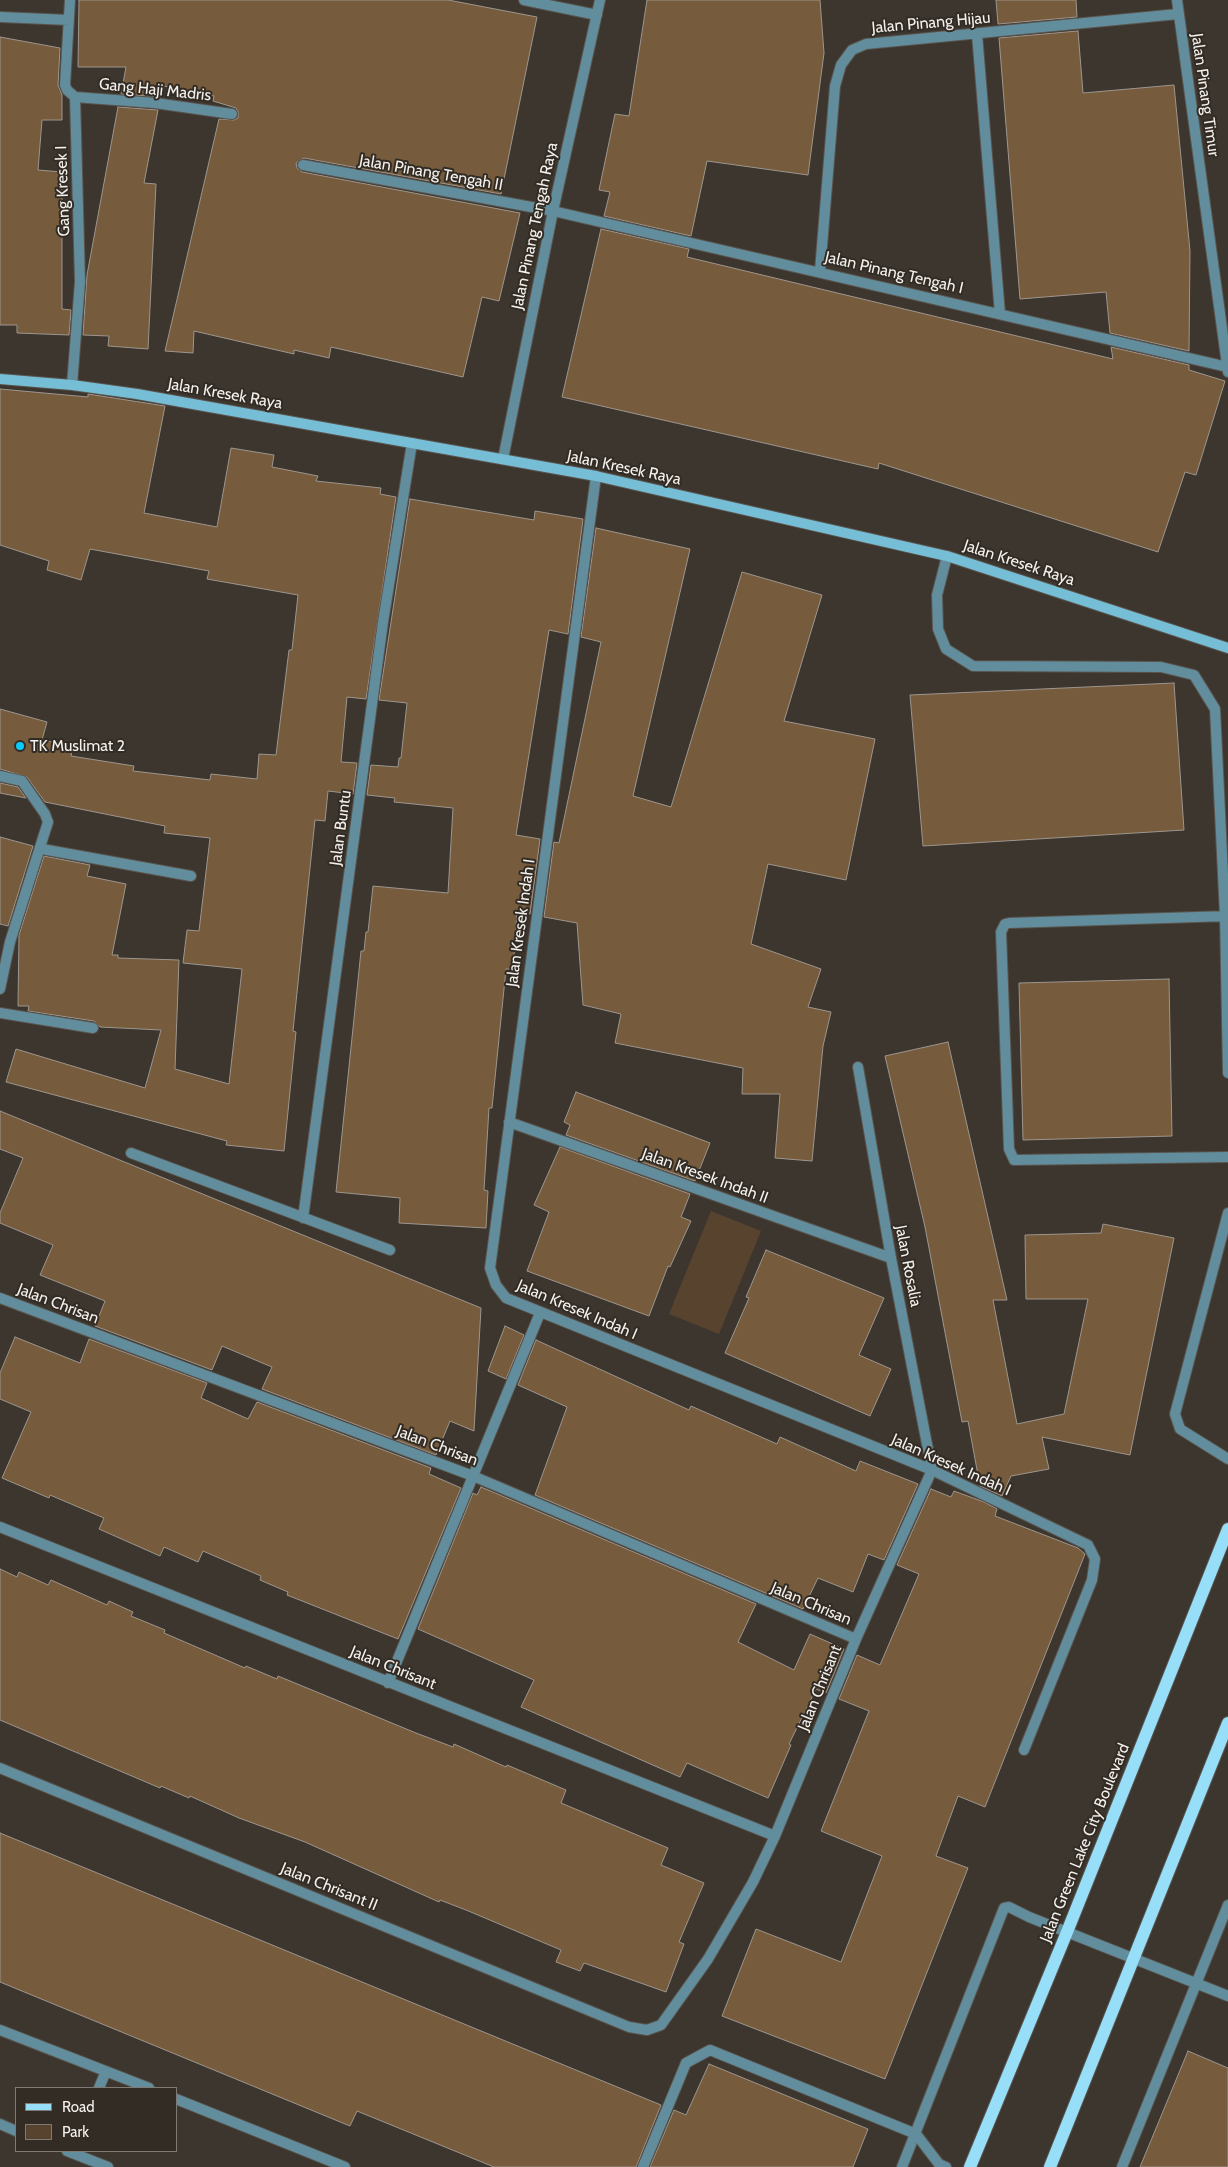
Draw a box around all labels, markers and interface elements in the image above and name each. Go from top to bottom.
street label: Jalan Pinang Hijau [871,8,991,38]
street label: Jalan Pinang Timur [1187,32,1223,158]
street label: Gang Haji Madris [98,75,212,105]
street label: Jalan Pinang Tengah Raya [508,141,562,311]
street label: Gang Kresek I [52,145,74,237]
street label: Jalan Pinang Tengah II [358,151,504,195]
street label: Jalan Pinang Tengah I [823,248,965,298]
street label: Jalan Kresek Raya [166,374,284,414]
street label: Jalan Kresek Raya [565,447,683,489]
street label: Jalan Kresek Raya [961,536,1077,590]
place label: TK Muslimat 2 [30,736,125,756]
marker: TK Muslimat 2 [14,740,26,752]
street label: Jalan Buntu [326,789,356,867]
street label: Jalan Kresek Indah I [503,858,539,988]
street label: Jalan Kresek Indah II [639,1144,771,1208]
street label: Jalan Rosalia [891,1223,925,1309]
street label: Jalan Kresek Indah I [514,1276,640,1344]
street label: Jalan Chrisan [14,1280,102,1328]
street label: Jalan Chrisan [393,1422,481,1470]
street label: Jalan Kresek Indah I [888,1430,1014,1500]
street label: Jalan Chrisan [768,1578,854,1630]
street label: Jalan Chrisant [347,1642,439,1694]
street label: Jalan Chrisant [794,1642,846,1734]
street label: Jalan Green Lake City Boulevard [1036,1741,1134,1945]
street label: Jalan Chrisant II [278,1859,380,1915]
legend [15,2087,178,2152]
text: Road [62,2098,95,2116]
text: Park [62,2123,89,2141]

